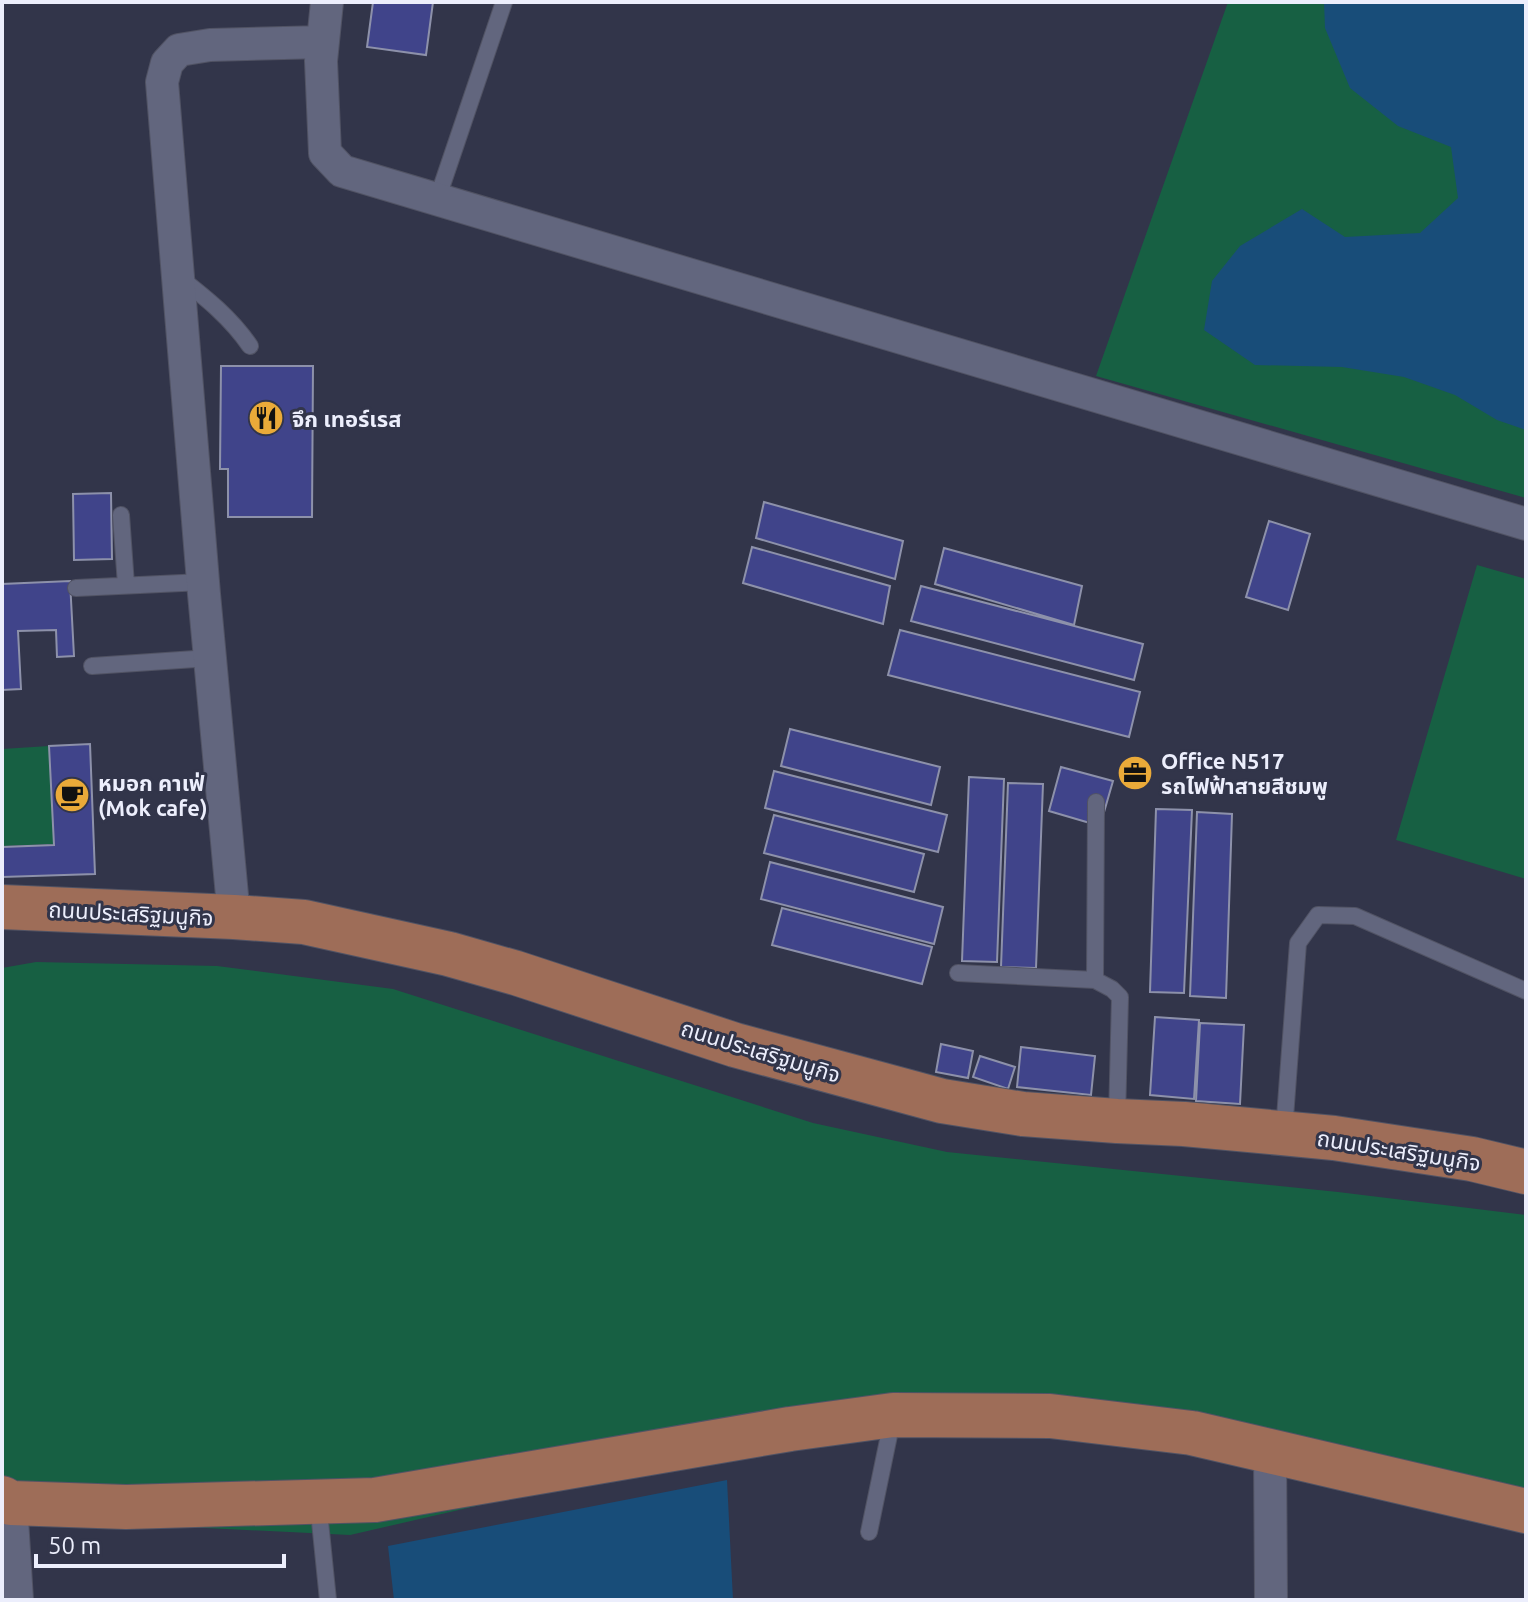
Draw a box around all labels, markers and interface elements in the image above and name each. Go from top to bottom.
restaurant icon: จึก เทอร์เรส [247,399,285,437]
place label: จึก เทอร์เรส [292,406,401,431]
place label: Office N517 รถไฟฟ้าสายสีชมพู [1161,748,1328,800]
office icon: Office N517 รถไฟฟ้าสายสีชมพู [1116,754,1154,792]
place label: หมอก คาเฟ่ (Mok cafe) [98,770,208,821]
cafe icon: หมอก คาเฟ่ (Mok cafe) [53,776,91,814]
street label: ถนนประเสริฐมนูกิจ [48,896,214,932]
street label: ถนนประเสริฐมนูกิจ [678,1015,844,1089]
street label: ถนนประเสริฐมนูกิจ [1315,1125,1483,1177]
scale bar [36,1518,284,1568]
text: 50 m [48,1532,101,1559]

